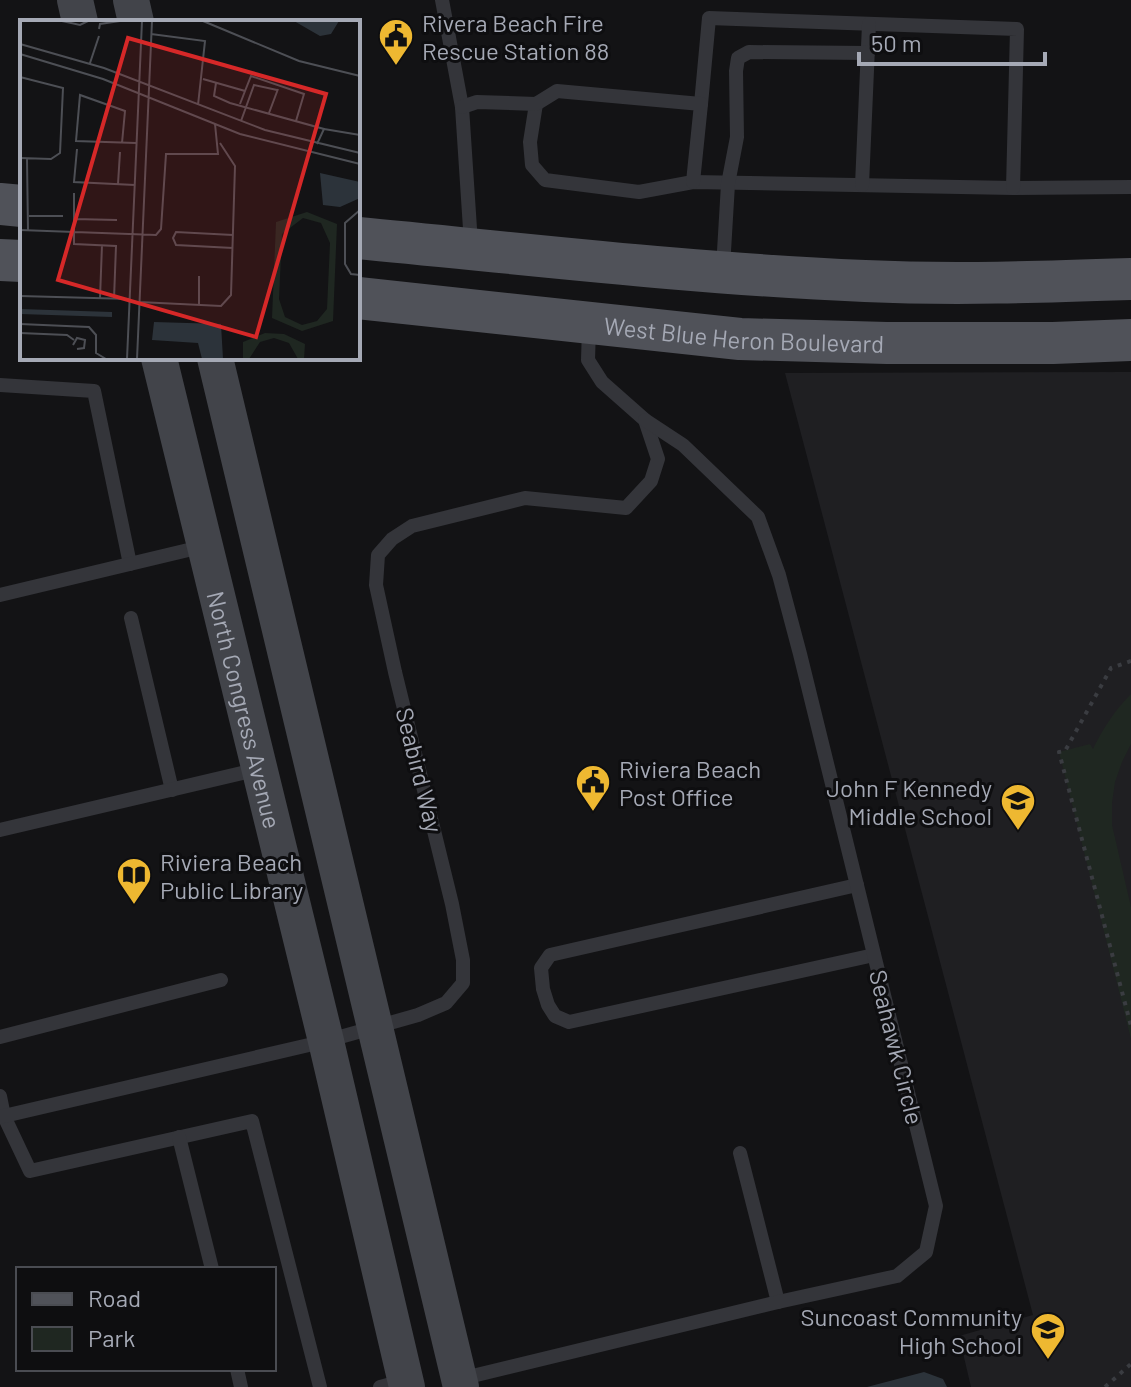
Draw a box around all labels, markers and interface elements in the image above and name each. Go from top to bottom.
place label: Rivera Beach Fire Rescue Station 88 [422,8,609,65]
scale bar [859,16,1045,66]
public building icon: Rivera Beach Fire Rescue Station 88 [377,17,415,67]
inset map [20,20,360,360]
text: 50 m [871,28,922,57]
street label: West Blue Heron Boulevard [603,310,885,357]
street label: North Congress Avenue [202,588,288,831]
street label: Seabird Way [390,704,450,836]
place label: Riviera Beach Post Office [619,754,761,811]
public building icon: Riviera Beach Post Office [574,763,612,813]
place label: John F Kennedy Middle School [826,773,992,830]
school or university icon: John F Kennedy Middle School [999,782,1037,832]
place label: Riviera Beach Public Library [160,847,303,904]
library icon: Riviera Beach Public Library [115,856,153,906]
street label: Seahawk Circle [864,967,930,1127]
legend [16,1267,276,1371]
text: Road [88,1283,141,1312]
place label: Suncoast Community High School [801,1302,1022,1359]
school or university icon: Suncoast Community High School [1029,1311,1067,1361]
text: Park [88,1323,135,1352]

